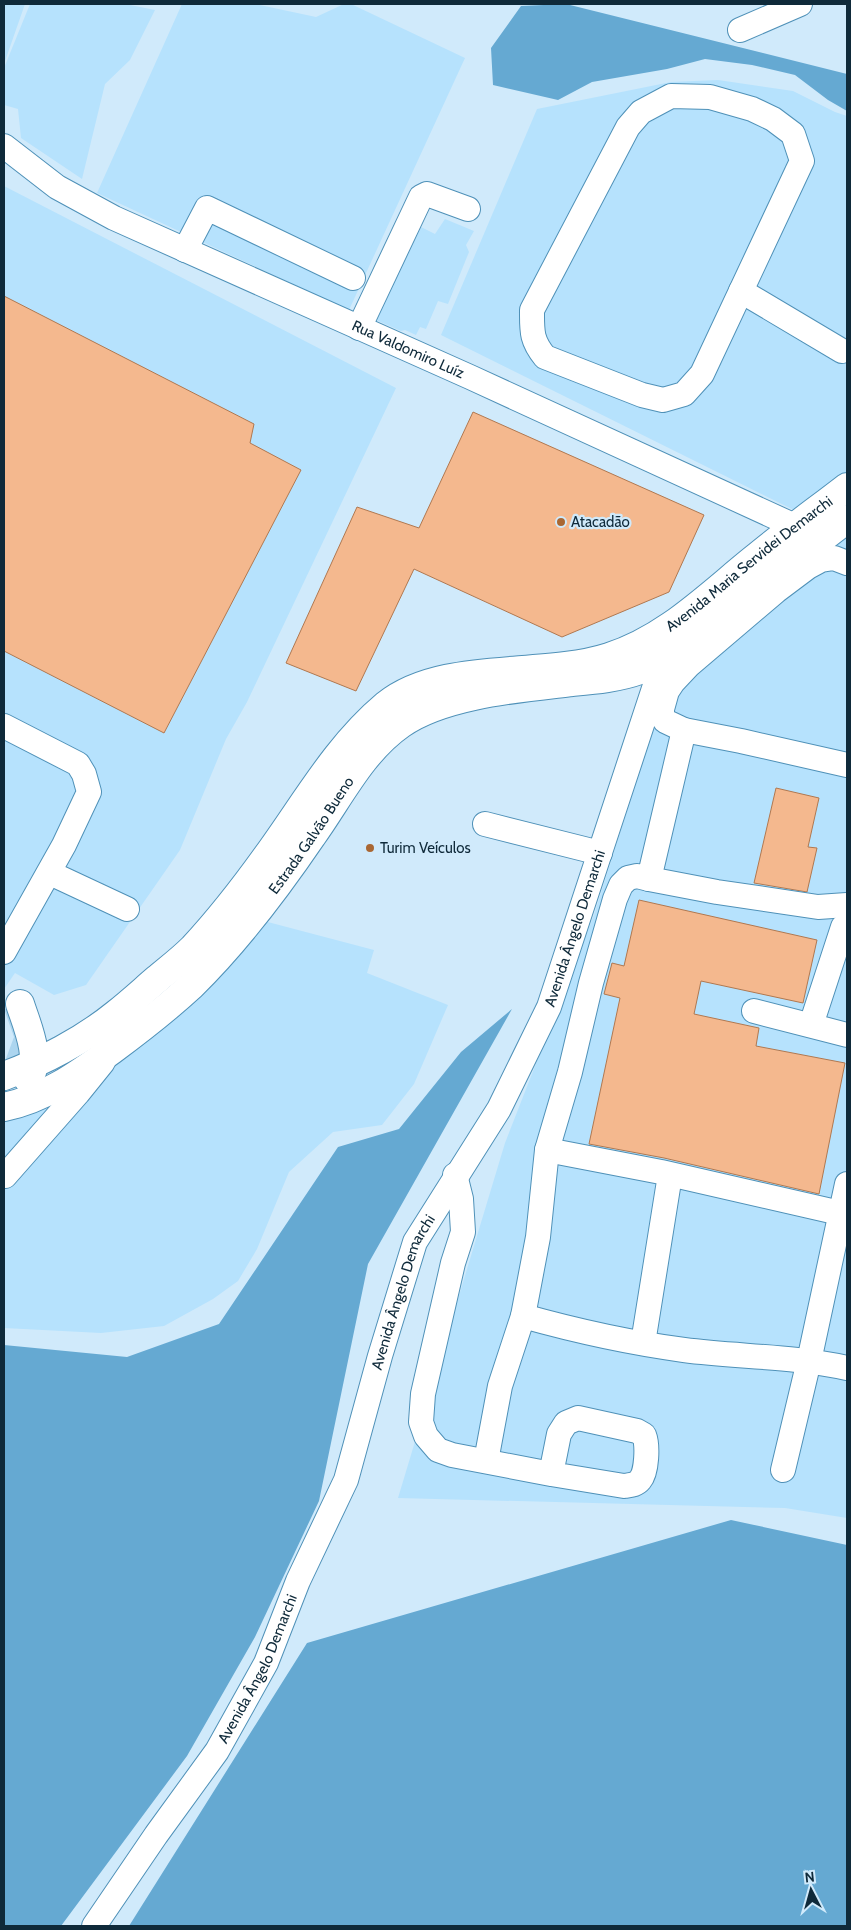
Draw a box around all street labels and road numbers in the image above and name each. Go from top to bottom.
street label: Rua Valdomiro Luíz [349,316,467,382]
street label: Avenida Maria Servidei Demarchi [662,492,836,636]
street label: Estrada Galvão Bueno [265,773,358,898]
street label: Avenida Ângelo Demarchi [541,848,609,1009]
street label: Avenida Ângelo Demarchi [368,1211,439,1372]
street label: Avenida Ângelo Demarchi [214,1592,301,1746]

